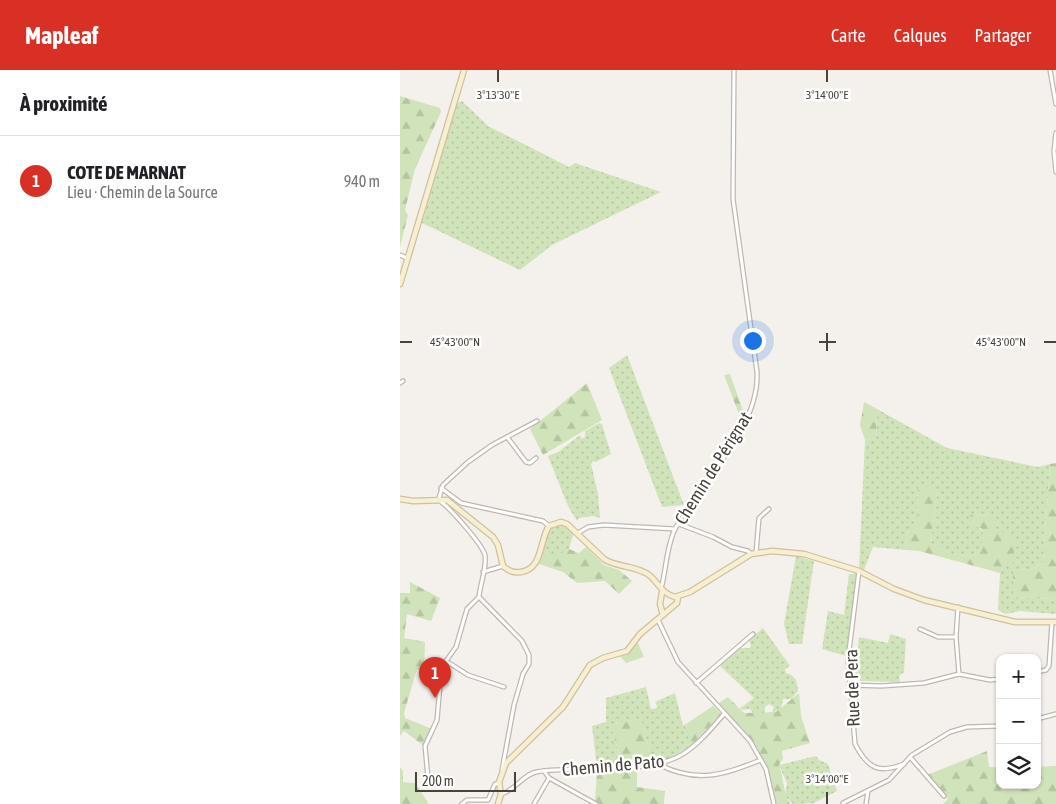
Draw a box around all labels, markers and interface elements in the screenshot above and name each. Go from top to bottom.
text: Mapleaf [25,22,98,49]
text: Carte [831,25,866,46]
text: Calques [894,25,947,46]
text: Partager [975,25,1031,46]
text: 3°13'30"E [477,88,519,102]
text: 3°14'00"E [806,88,848,102]
text: À proximité [20,91,108,115]
text: COTE DE MARNAT [67,161,186,183]
text: 1 [32,172,40,190]
text: 940 m [344,172,380,190]
text: Lieu · Chemin de la Source [67,183,218,201]
your location [740,328,766,354]
text: 45°43'00"N [430,335,480,349]
text: 45°43'00"N [976,335,1026,349]
street label: Chemin de Pérignat [670,408,756,528]
street label: Rue de Pera [840,649,864,727]
map controls [996,654,1041,789]
button: + [996,654,1041,699]
pin: 1 [419,657,451,698]
button: − [996,699,1041,744]
button: layers [996,744,1041,789]
street label: Chemin de Pato [561,750,665,780]
scale bar [415,769,516,792]
text: 3°14'00"E [806,772,848,786]
text: 200 m [422,773,454,789]

